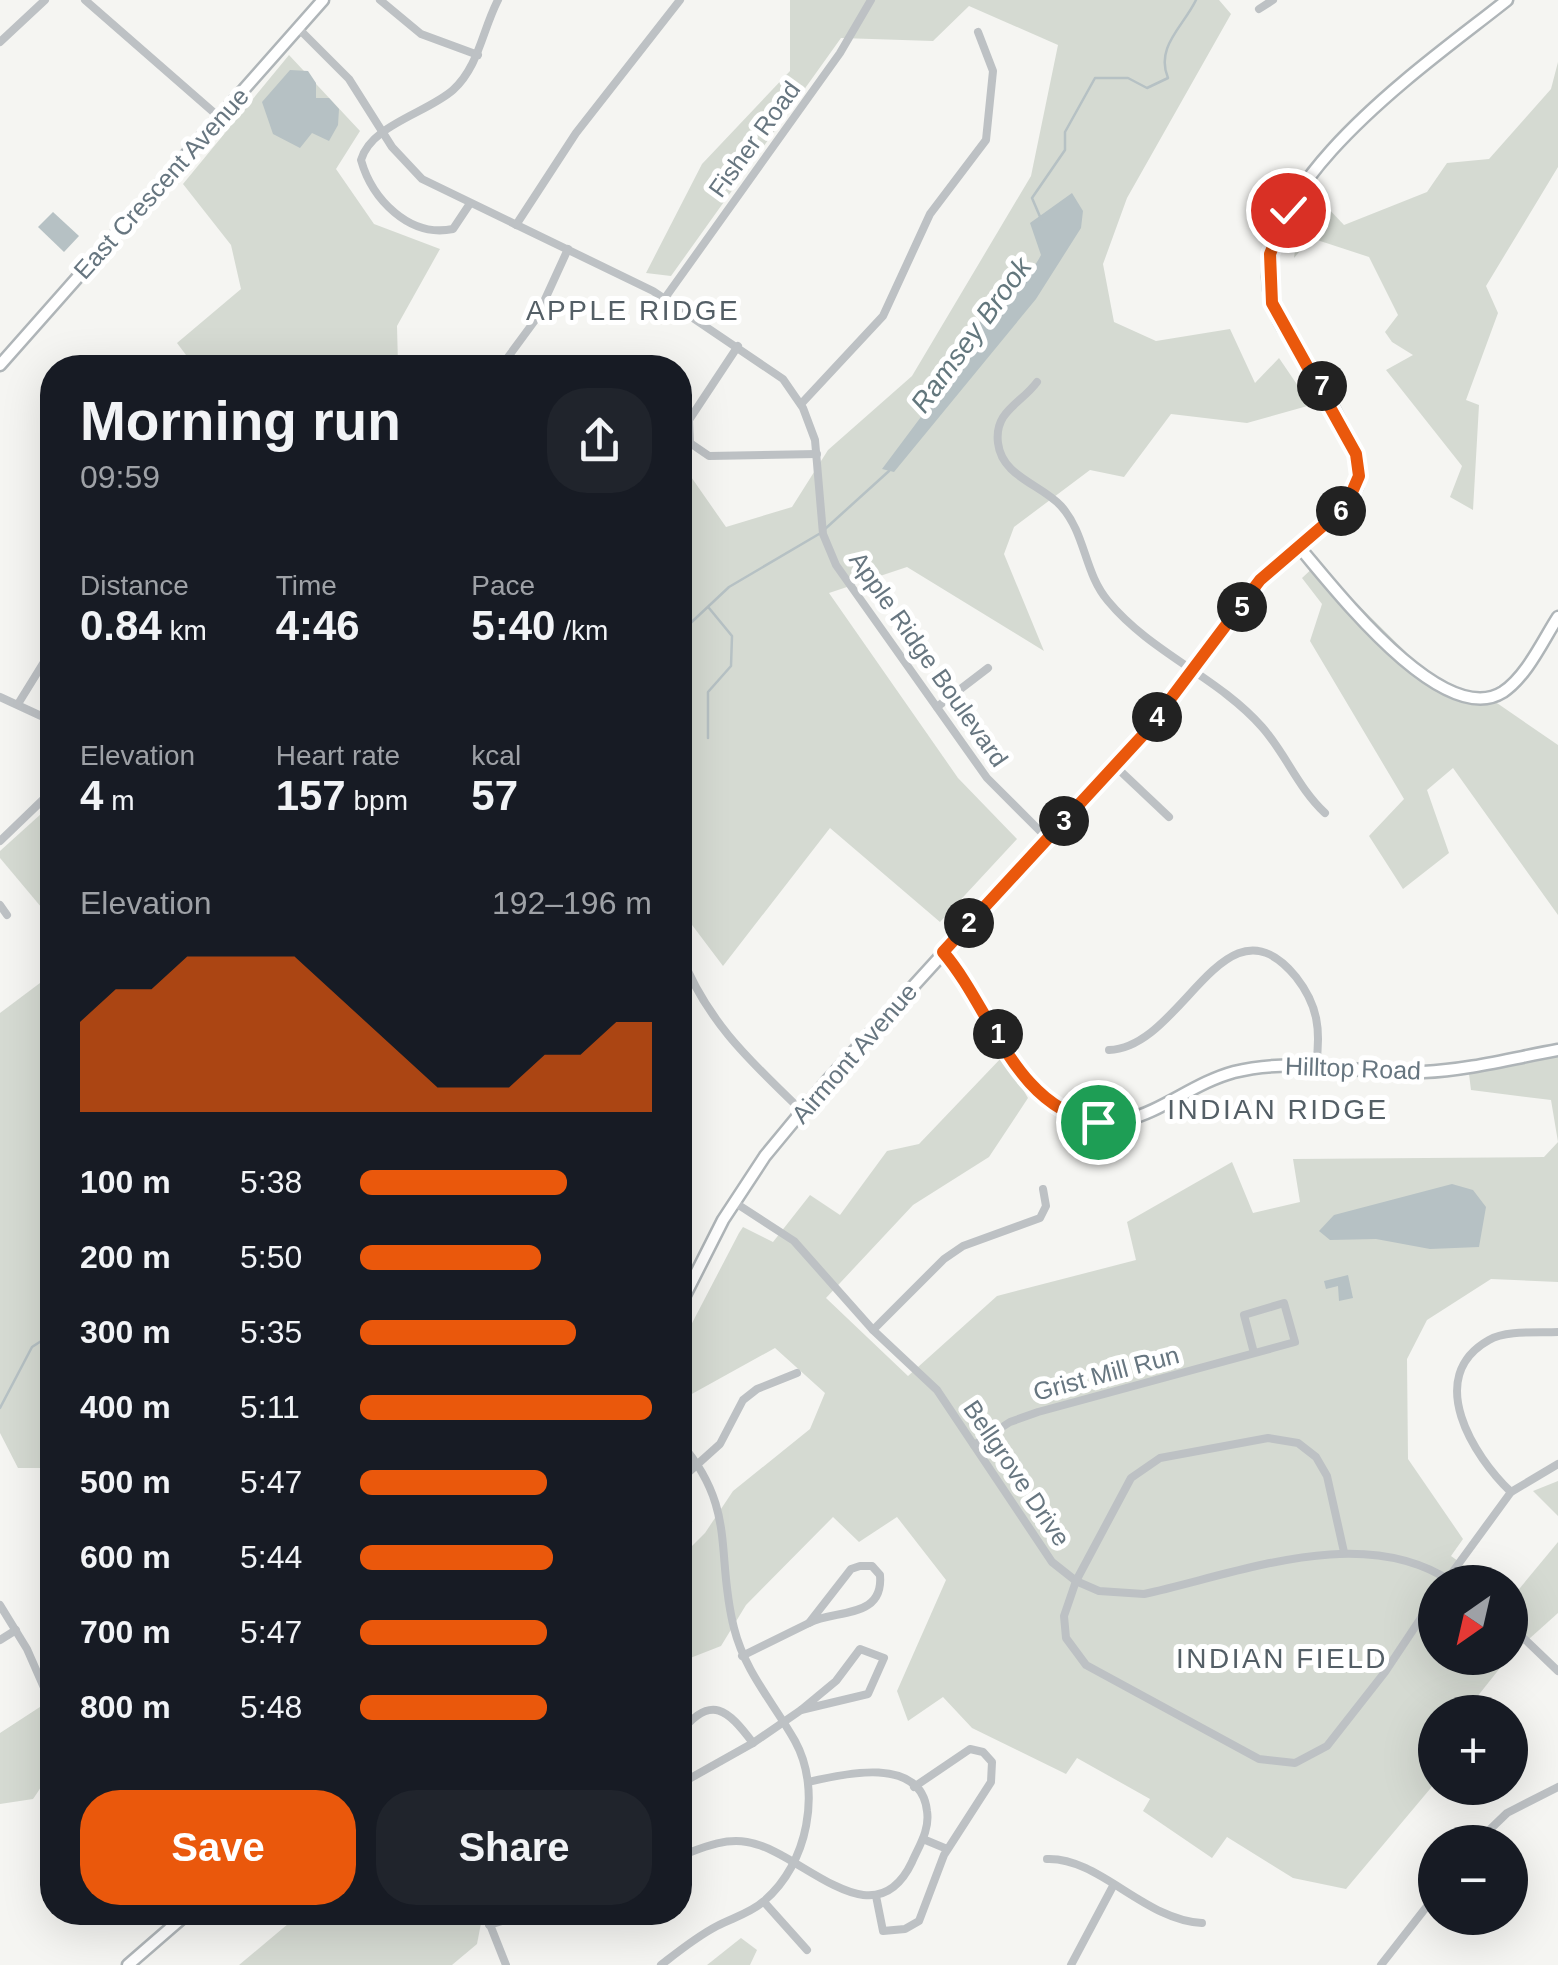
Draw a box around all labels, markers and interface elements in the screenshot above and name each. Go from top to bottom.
street label: Fisher Road [703,76,805,202]
street label: East Crescent Avenue [68,82,254,284]
pin [1246,168,1331,253]
icon: check [1261,183,1316,238]
water label: Ramsey Brook [904,250,1039,418]
district label: APPLE RIDGE [526,295,740,326]
pin: 7 [1297,361,1347,411]
text: 7 [1314,370,1330,401]
button: share [547,388,652,493]
text: Morning run [80,390,401,452]
text: 09:59 [80,459,160,495]
pin: 6 [1316,486,1366,536]
text: 6 [1333,495,1349,526]
street label: Apple Ridge Boulevard [844,546,1014,772]
text: Distance [80,570,189,601]
text: Time [276,570,337,601]
text: Pace [471,570,535,601]
pin: 5 [1217,582,1267,632]
text: 5 [1234,591,1250,622]
text: 0.84 [80,602,162,649]
text: 4:46 [276,602,360,649]
text: 5:40 [471,602,555,649]
text: km [162,615,207,646]
text: /km [555,615,608,646]
pin: 4 [1132,692,1182,742]
text: 4 [1149,701,1165,732]
text: Elevation [80,740,195,771]
text: Heart rate [276,740,400,771]
text: kcal [471,740,521,771]
text: 4 [80,772,103,819]
text: 157 [276,772,346,819]
text: 57 [471,772,518,819]
text: m [103,785,134,816]
text: bpm [346,785,408,816]
pin: 3 [1039,796,1089,846]
text: 3 [1056,805,1072,836]
text: Elevation [80,885,212,921]
text: 192–196 m [492,885,652,921]
pin: 2 [944,898,994,948]
text: 2 [961,907,977,938]
street label: Airmont Avenue [786,977,922,1129]
pin: 1 [973,1009,1023,1059]
text: 1 [990,1018,1006,1049]
street label: Hilltop Road [1284,1052,1422,1084]
pin [1056,1080,1141,1165]
district label: INDIAN RIDGE [1167,1094,1389,1125]
icon: arrive [1071,1095,1126,1150]
text: 100 m [80,1164,171,1200]
text: 5:38 [240,1164,302,1200]
text: 200 m [80,1239,171,1275]
text: 5:50 [240,1239,302,1275]
text: 300 m [80,1314,171,1350]
text: 5:35 [240,1314,302,1350]
street label: Grist Mill Run [1030,1340,1182,1406]
text: 400 m [80,1389,171,1425]
text: 5:11 [240,1389,300,1425]
street label: Bellgrove Drive [958,1395,1076,1551]
text: 500 m [80,1464,171,1500]
text: 5:47 [240,1464,302,1500]
text: 600 m [80,1539,171,1575]
text: 5:44 [240,1539,302,1575]
north arrow [1418,1565,1528,1675]
map controls [1418,1565,1528,1935]
text: 700 m [80,1614,171,1650]
text: 5:47 [240,1614,302,1650]
district label: INDIAN FIELD [1176,1643,1388,1674]
text: 800 m [80,1689,171,1725]
text: 5:48 [240,1689,302,1725]
button: + [1418,1695,1528,1805]
button: Save [80,1790,356,1905]
button: Share [376,1790,652,1905]
button: − [1418,1825,1528,1935]

